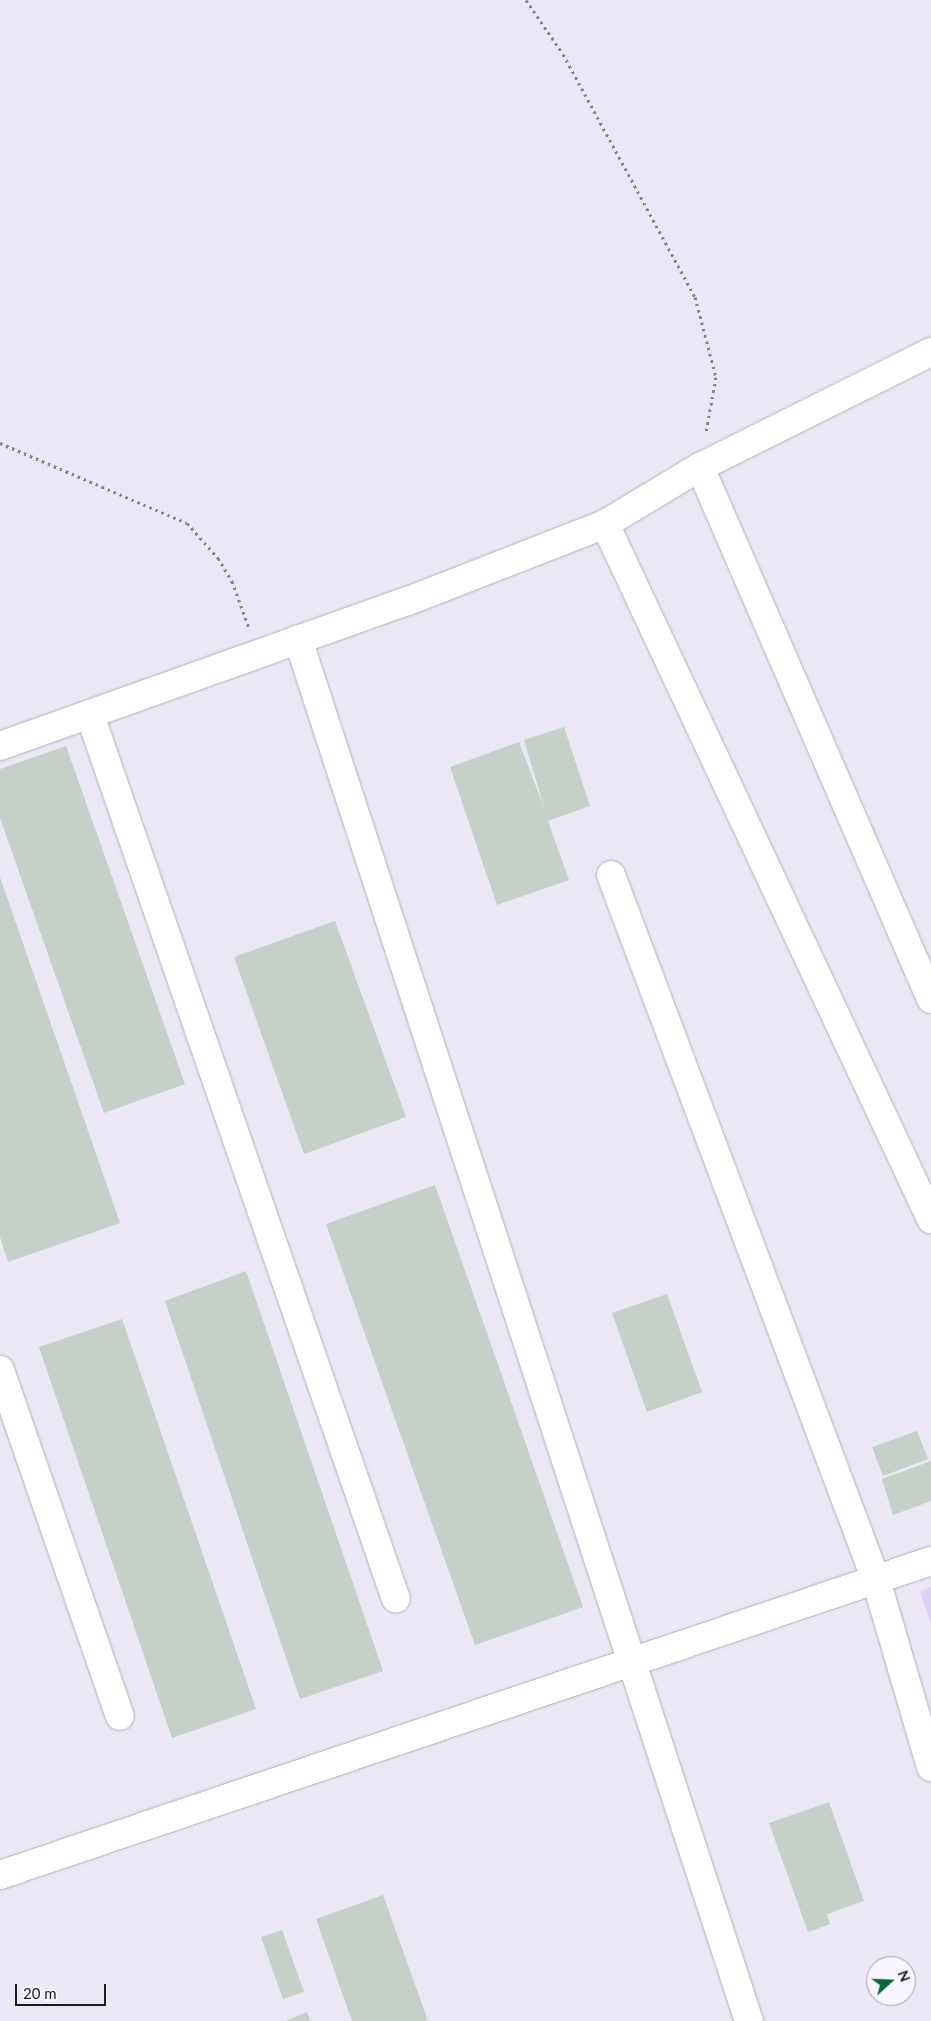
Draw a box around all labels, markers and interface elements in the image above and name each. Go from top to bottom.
north arrow [866,1956,916,2006]
text: N [895,1968,914,1984]
scale bar [18,1974,109,2006]
text: 20 m [23,1984,57,2002]

